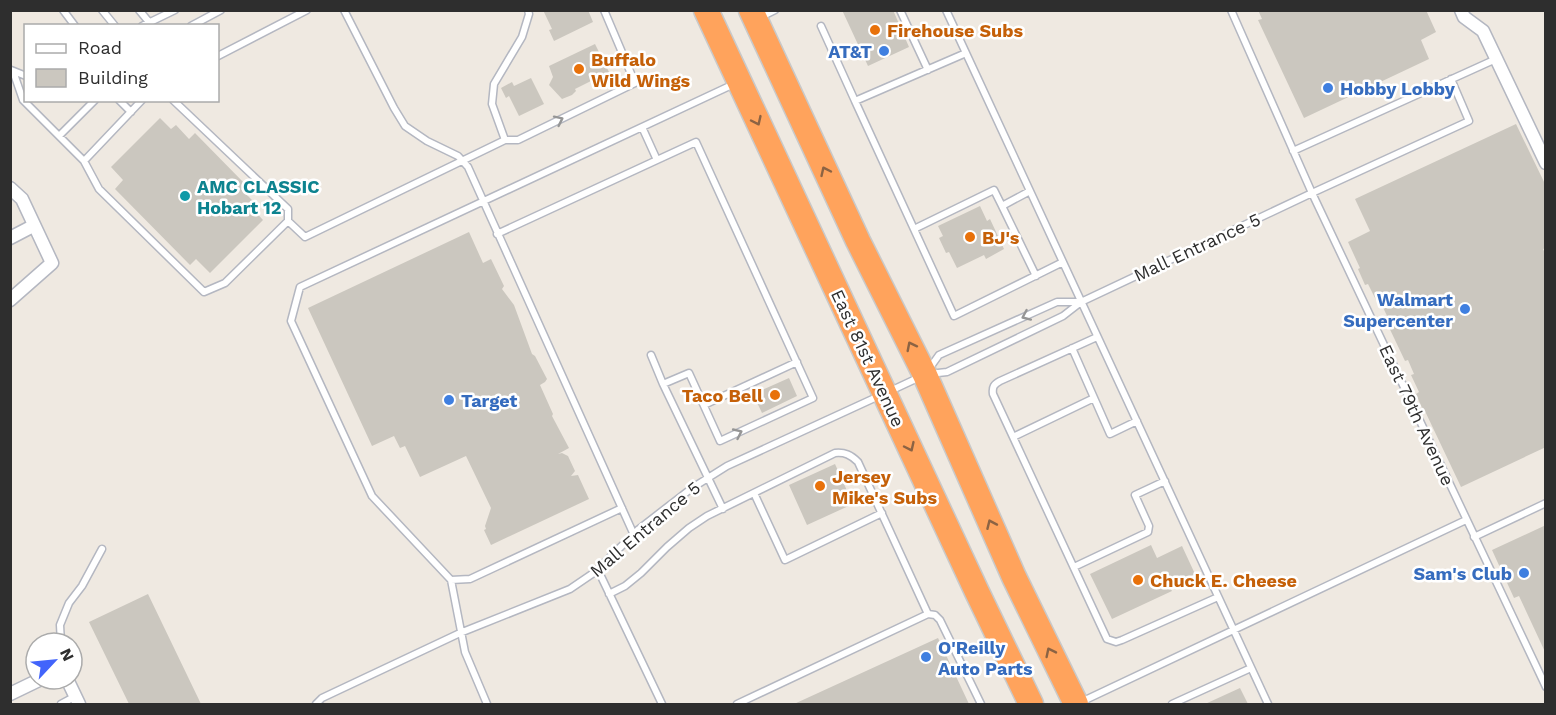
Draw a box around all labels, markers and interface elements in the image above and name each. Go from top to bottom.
place label: Firehouse Subs [887,20,1023,41]
marker: Firehouse Subs [868,23,882,37]
legend [24,24,219,102]
text: Road [78,37,122,58]
place label: AT&T [828,41,872,62]
marker: AT&T [877,44,891,58]
place label: Buffalo Wild Wings [591,49,691,91]
marker: Buffalo Wild Wings [572,62,586,76]
text: Building [78,67,148,88]
place label: Hobby Lobby [1340,78,1456,99]
marker: Hobby Lobby [1321,81,1335,95]
one-way arrow [750,114,762,125]
one-way arrow [553,116,564,128]
one-way arrow [821,166,833,177]
place label: AMC CLASSIC Hobart 12 [197,176,319,218]
marker: AMC CLASSIC Hobart 12 [178,189,192,203]
street label: Mall Entrance 5 [1130,208,1264,286]
place label: BJ's [982,227,1020,248]
marker: BJ's [963,230,977,244]
street label: East 81st Avenue [827,286,909,430]
place label: Walmart Supercenter [1343,289,1453,331]
marker: Walmart Supercenter [1458,302,1472,316]
one-way arrow [1021,309,1032,321]
street label: East 79th Avenue [1375,341,1459,489]
one-way arrow [907,342,918,352]
place label: Taco Bell [682,385,763,406]
marker: Taco Bell [768,388,782,402]
place label: Target [461,390,518,411]
marker: Target [442,393,456,407]
one-way arrow [731,428,742,440]
one-way arrow [902,440,914,451]
place label: Jersey Mike's Subs [832,466,937,508]
street label: Mall Entrance 5 [586,477,704,581]
marker: Jersey Mike's Subs [813,479,827,493]
one-way arrow [986,519,998,530]
place label: Sam's Club [1414,563,1512,584]
marker: Sam's Club [1517,566,1531,580]
place label: Chuck E. Cheese [1150,570,1297,591]
marker: Chuck E. Cheese [1131,573,1145,587]
north arrow [24,631,84,691]
place label: O'Reilly Auto Parts [938,637,1033,679]
text: N [56,645,78,664]
one-way arrow [1046,647,1058,658]
marker: O'Reilly Auto Parts [919,650,933,664]

